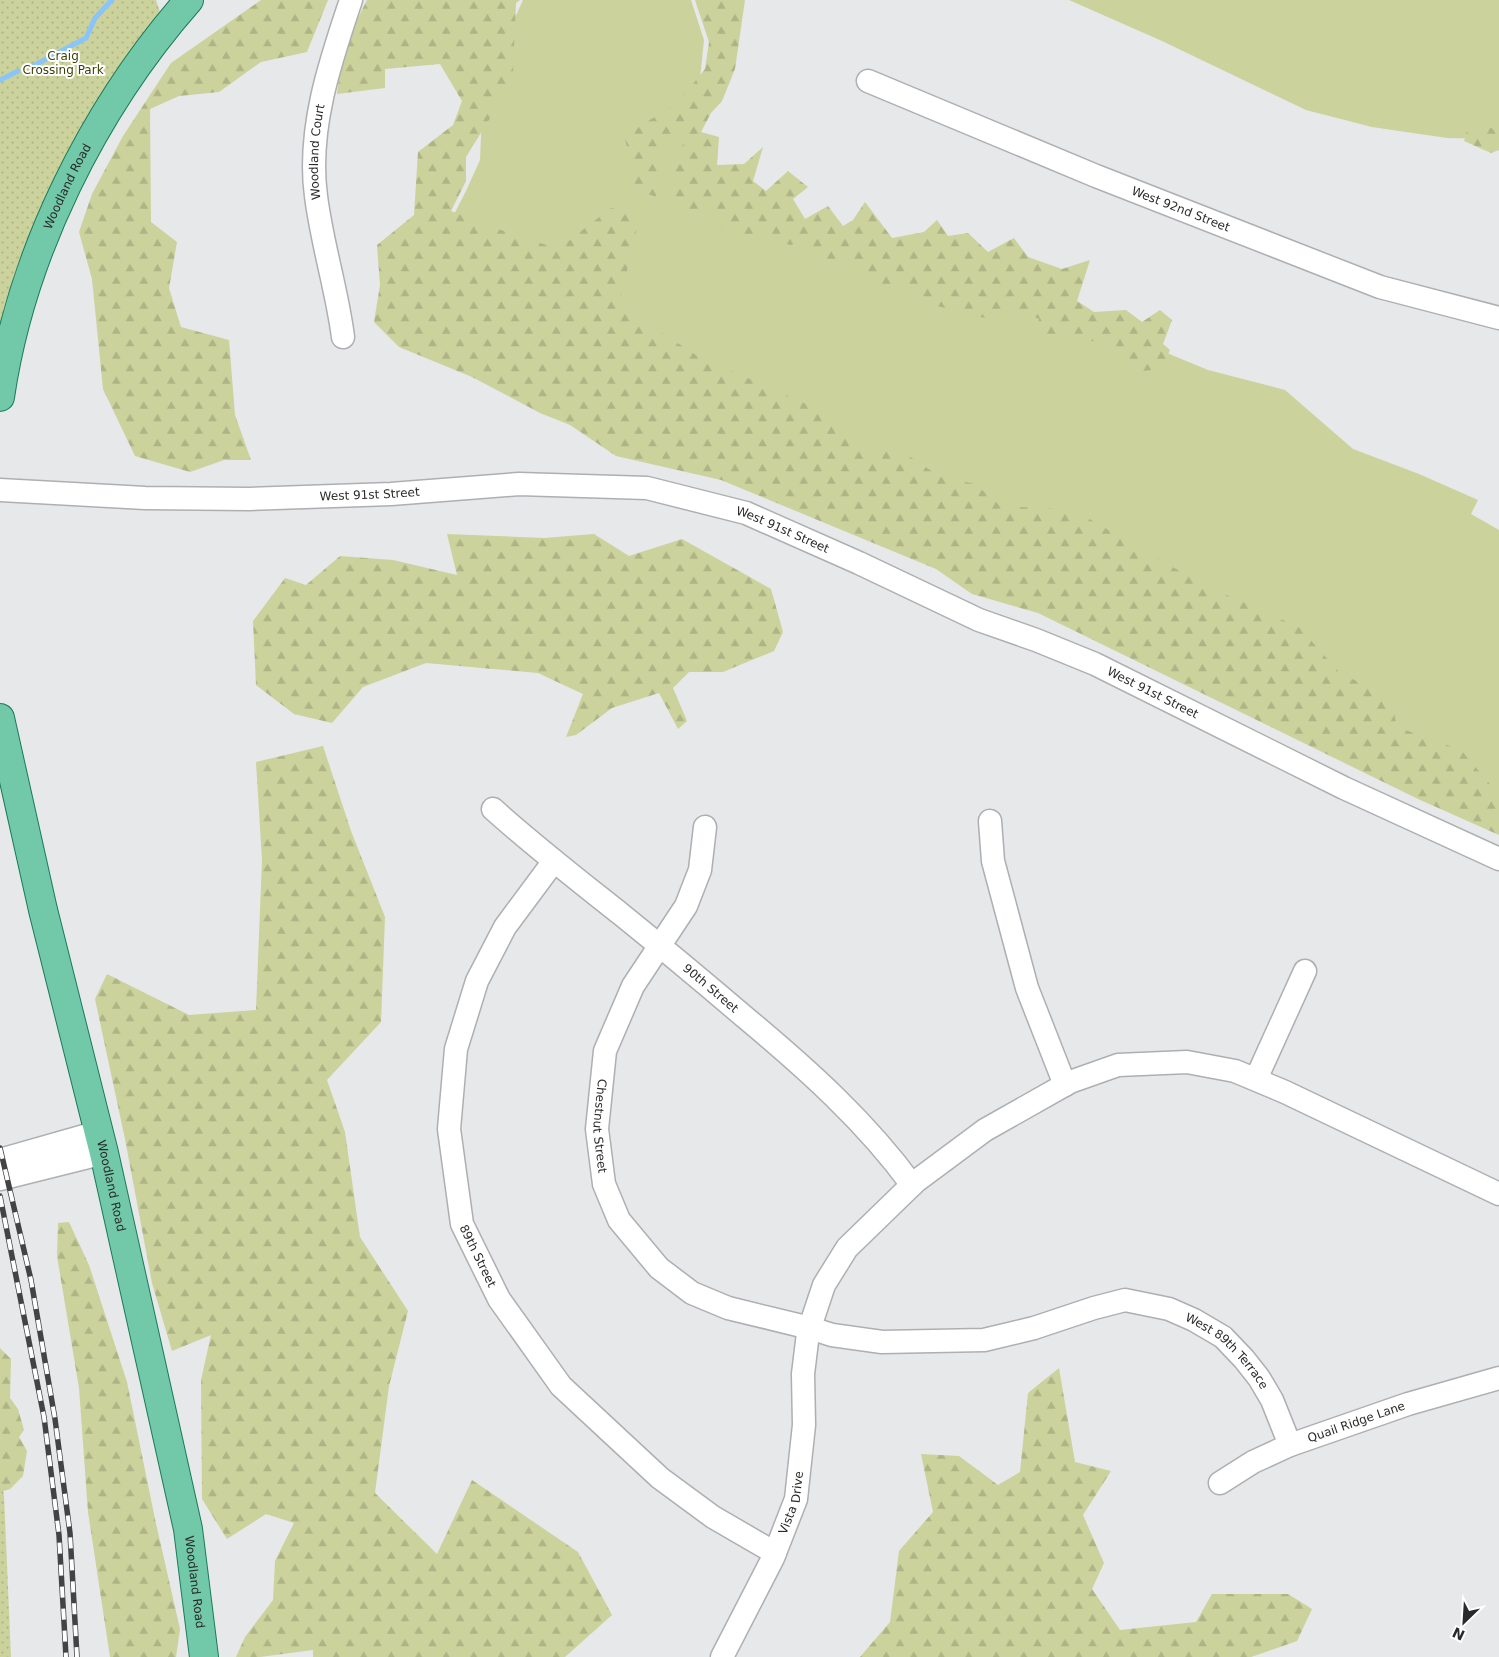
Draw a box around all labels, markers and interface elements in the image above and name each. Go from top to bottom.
park label: Craig Crossing Park [22,49,104,77]
street label: Woodland Court [307,102,328,201]
street label: Woodland Road [41,141,94,231]
street label: West 92nd Street [1130,184,1232,235]
street label: West 91st Street [319,485,420,504]
street label: West 91st Street [735,504,832,556]
street label: West 91st Street [1105,664,1201,721]
street label: 90th Street [680,961,741,1016]
street label: Chestnut Street [590,1078,610,1174]
street label: Woodland Road [94,1139,128,1233]
street label: 89th Street [456,1222,499,1290]
street label: West 89th Terrace [1183,1310,1271,1392]
street label: Quail Ridge Lane [1306,1399,1407,1445]
street label: Vista Drive [776,1470,806,1536]
street label: Woodland Road [182,1535,207,1629]
north arrow [1439,1597,1489,1647]
text: N [1450,1624,1467,1644]

